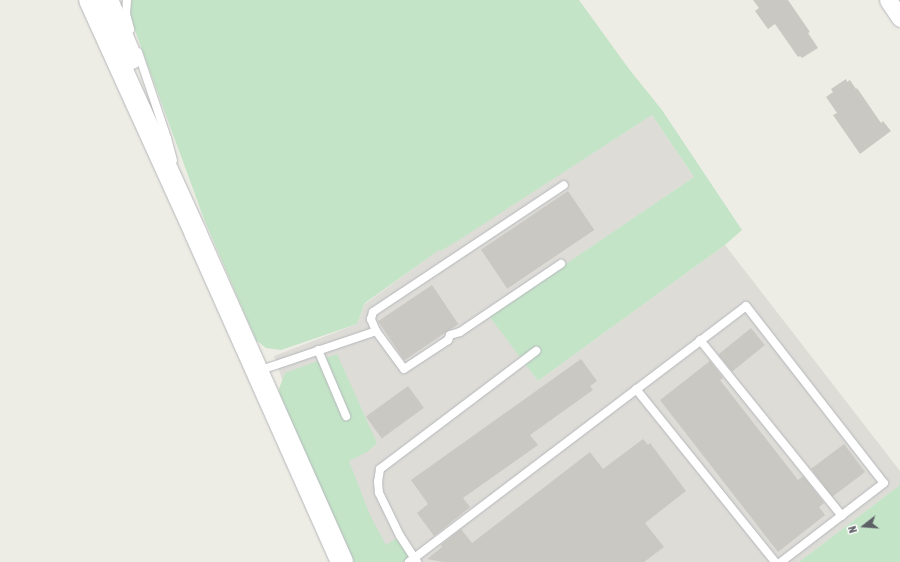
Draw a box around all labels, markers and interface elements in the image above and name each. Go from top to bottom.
north arrow [844,506,884,546]
text: N [846,525,859,534]

